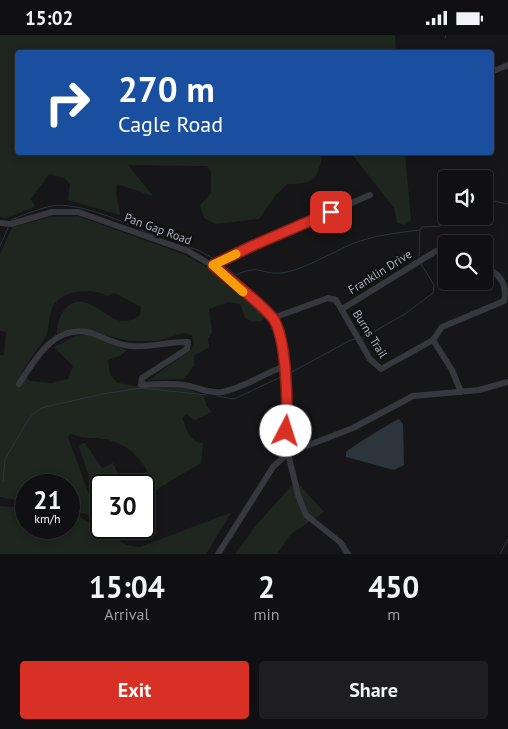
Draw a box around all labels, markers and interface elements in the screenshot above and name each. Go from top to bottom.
text: 15:02 [25,6,73,30]
text: 270 m [118,66,215,112]
icon: right [35,70,100,135]
text: Cagle Road [118,110,223,138]
map controls [438,170,493,290]
button: sound [438,170,493,225]
pin [310,191,352,233]
icon: arrive [317,198,345,226]
street label: Pan Gap Road [123,209,194,248]
button: search [438,235,493,290]
street label: Franklin Drive [345,246,414,297]
street label: Burns Trail [350,307,391,361]
position arrow [259,404,311,456]
speed limit sign: 30 [90,474,155,539]
text: 21 [33,484,62,516]
text: km/h [34,511,61,526]
text: 15:04 [89,567,165,606]
text: 2 [258,567,275,606]
text: 450 [368,567,419,606]
text: Arrival [104,604,149,624]
text: min [254,604,280,624]
text: m [387,604,400,624]
button: Exit [20,661,249,719]
button: Share [259,661,488,719]

